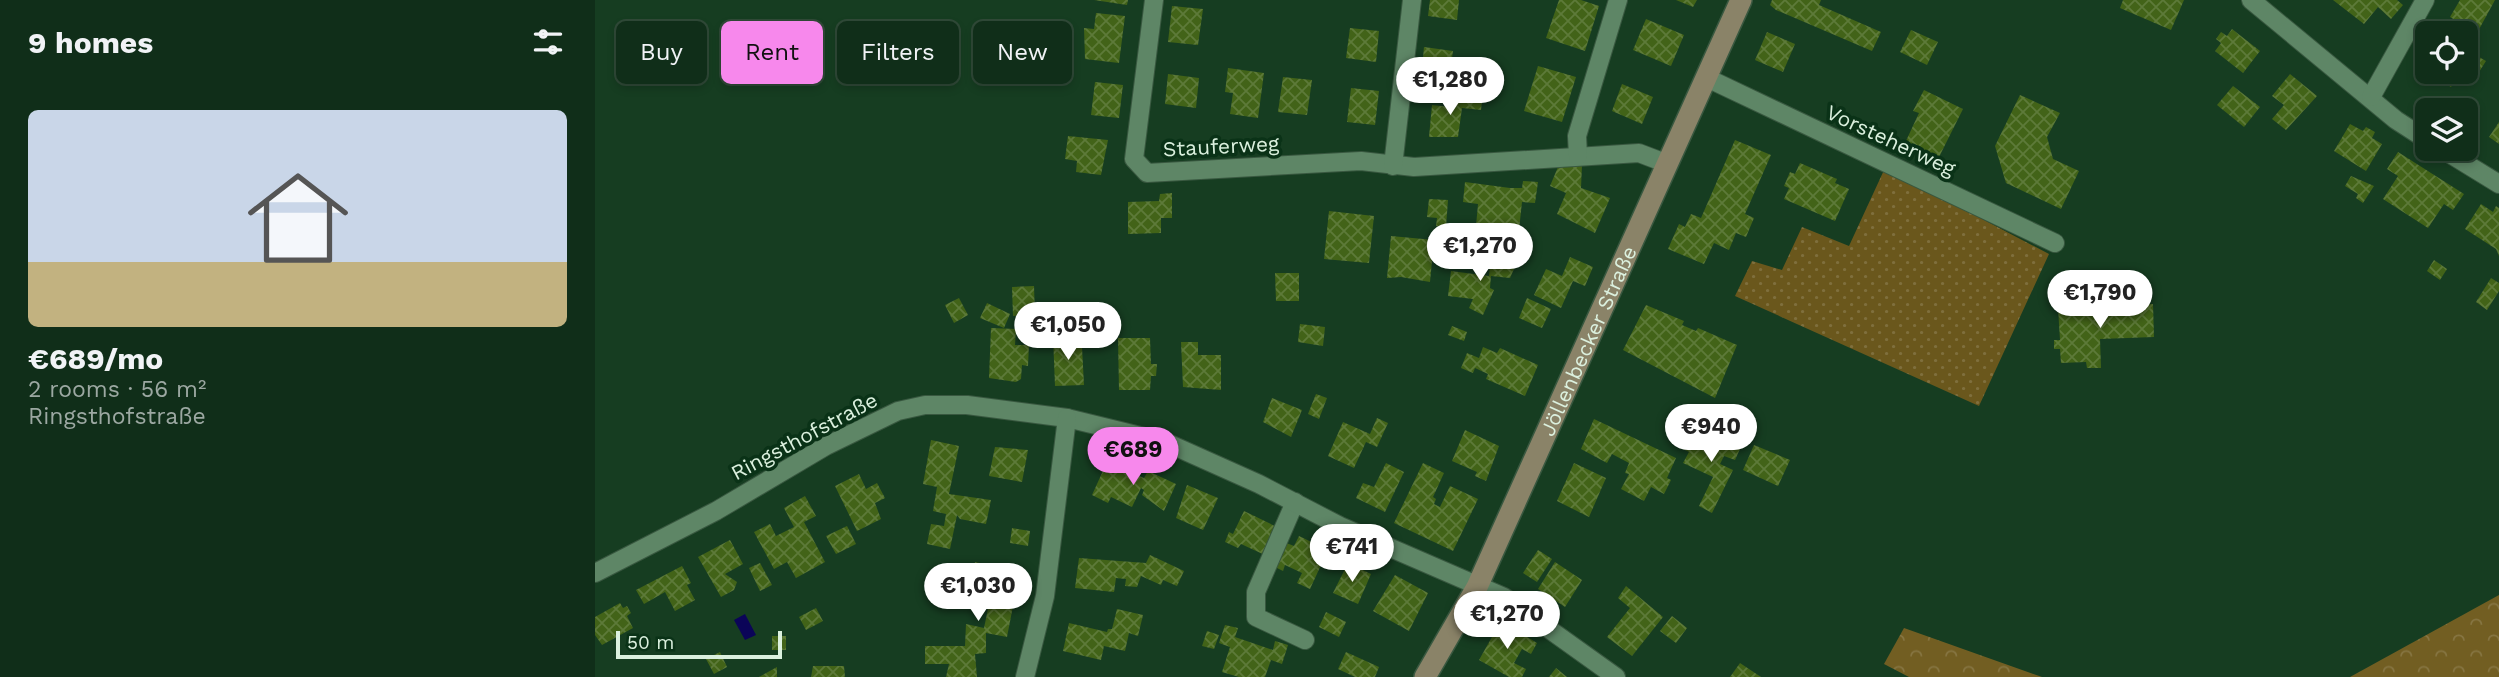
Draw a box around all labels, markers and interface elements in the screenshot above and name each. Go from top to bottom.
chip: Buy [616,21,707,84]
chip: Rent [721,21,823,84]
chip: Filters [837,21,959,84]
chip: New [973,21,1072,84]
map controls [2415,21,2478,161]
button: locate [2415,21,2478,84]
icon: filters [529,23,567,61]
text: 9 homes [28,25,153,60]
pin: €1,280 [1393,58,1507,117]
text: €1,280 [1412,66,1488,93]
button: layers [2415,98,2478,161]
street label: Vorsteherweg [1822,99,1960,181]
street label: Stauferweg [1162,130,1281,162]
icon: home [235,155,361,281]
pin: €1,270 [1423,224,1537,283]
text: €1,270 [1443,232,1517,259]
street label: Jöllenbecker Straße [1534,242,1641,440]
pin: €1,790 [2043,270,2157,330]
text: €1,790 [2063,279,2137,306]
pin: €1,050 [1011,302,1125,362]
text: €1,050 [1030,311,1106,338]
text: €689/mo [28,341,163,376]
text: 2 rooms · 56 m² [28,376,206,403]
street label: Ringsthofstraße [727,387,881,485]
text: Ringsthofstraße [28,403,206,430]
pin: €940 [1670,405,1752,464]
text: €940 [1681,413,1741,440]
pin: €689 [1092,428,1174,487]
text: €689 [1104,436,1162,463]
pin: €741 [1311,524,1393,584]
text: €741 [1326,533,1378,560]
pin: €1,030 [921,564,1035,623]
text: €1,030 [940,572,1016,599]
pin: €1,270 [1450,592,1564,651]
text: €1,270 [1470,600,1544,627]
scale bar [616,628,782,660]
text: 50 m [627,631,674,654]

